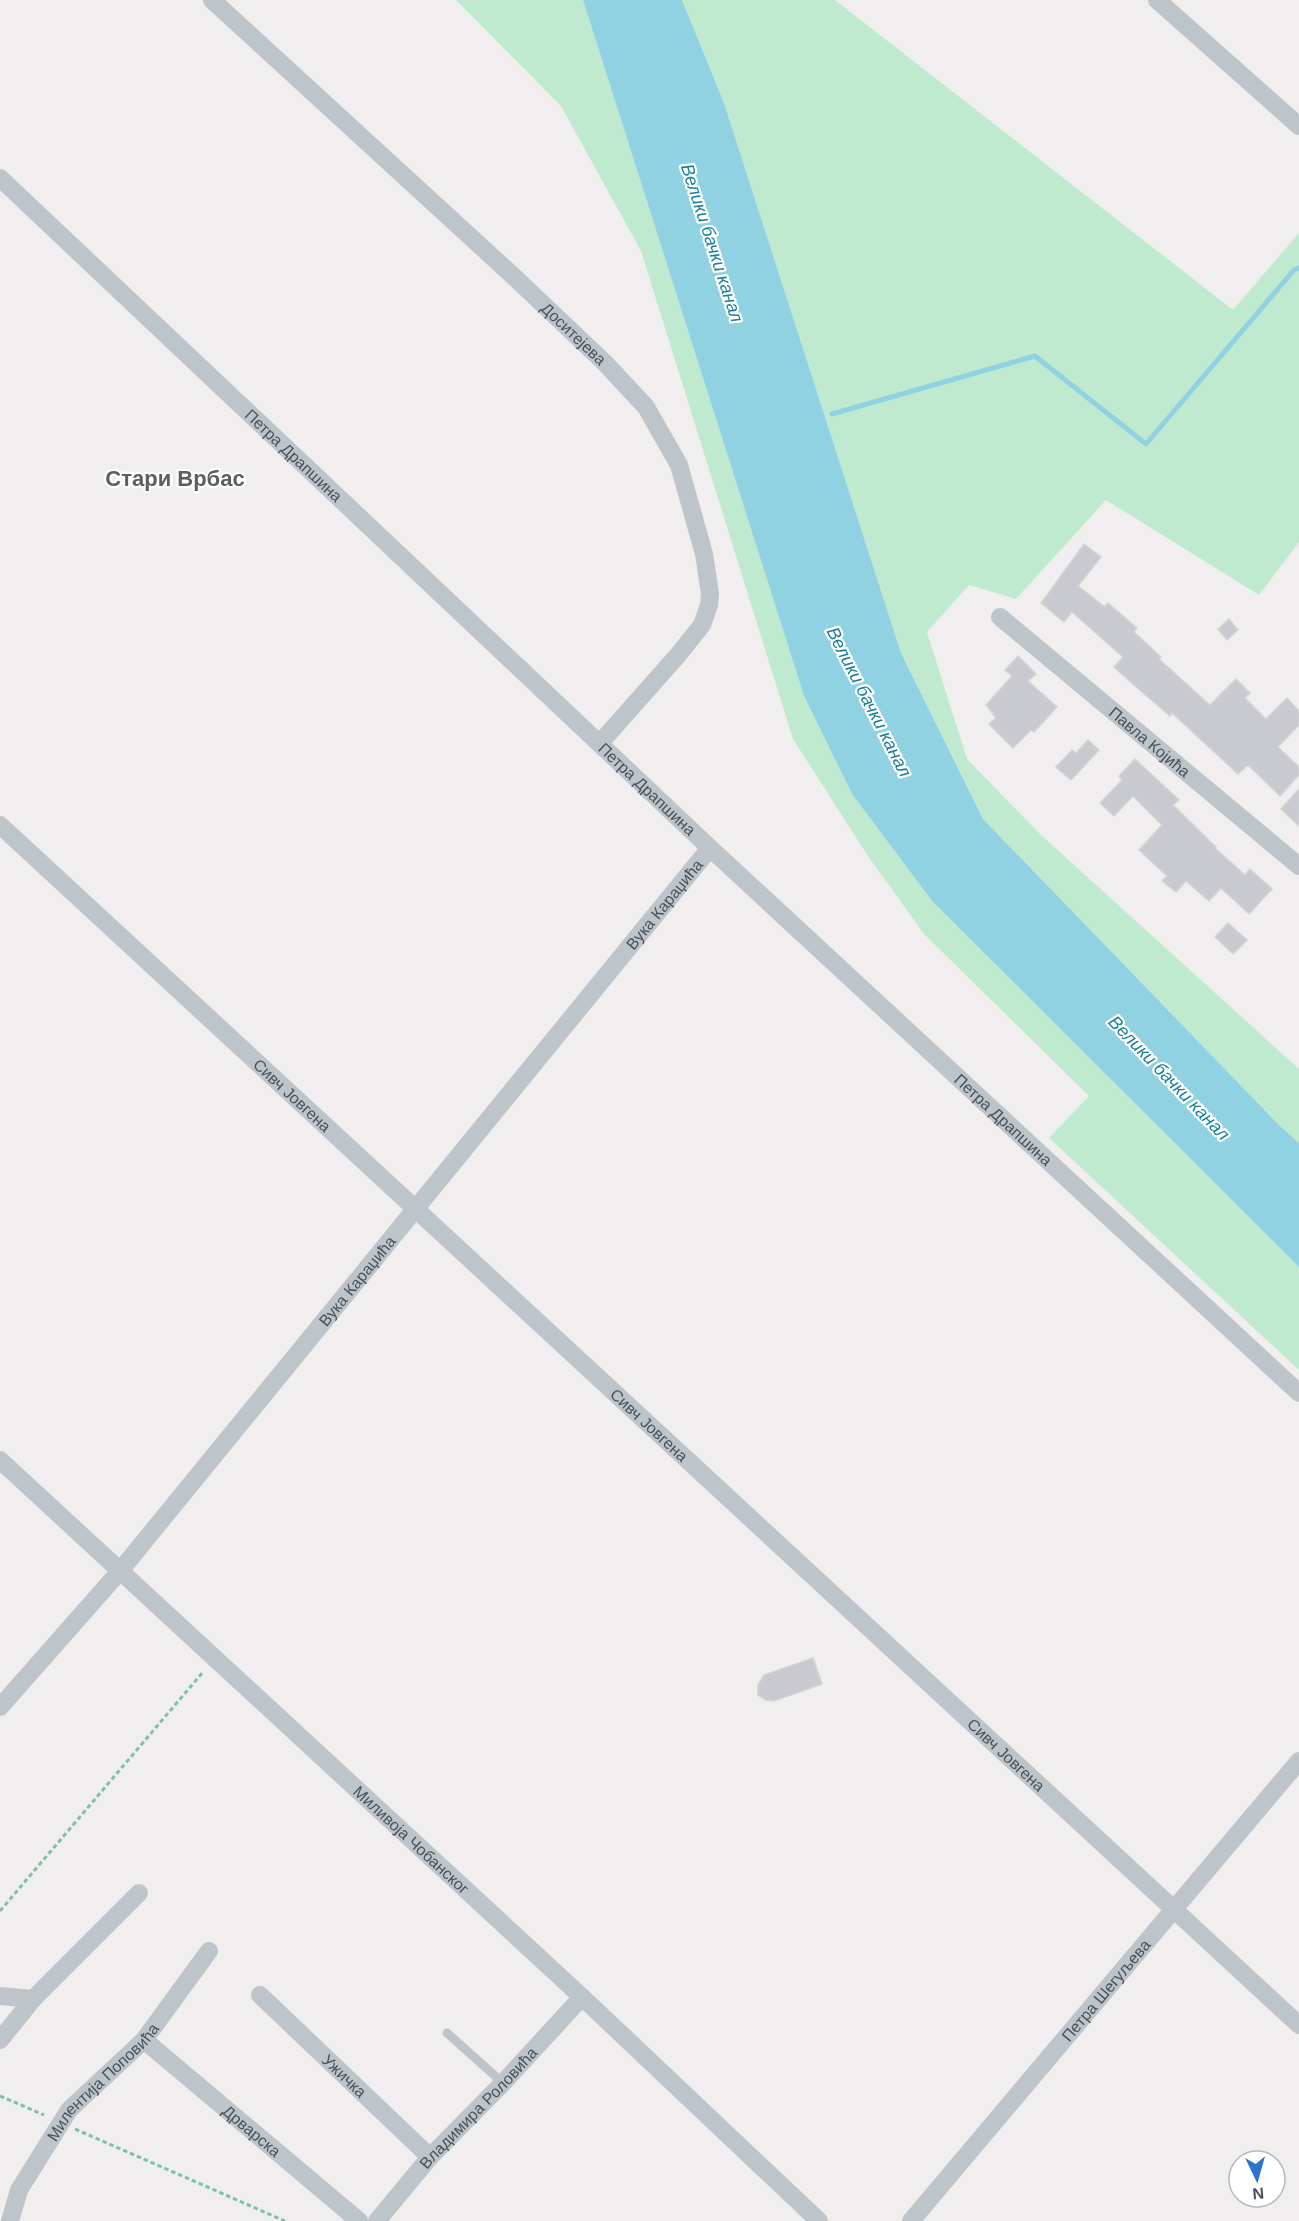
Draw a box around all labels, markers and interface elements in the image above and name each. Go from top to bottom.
water label: Велики бачки канал [677,161,747,325]
street label: Доситејева [538,299,609,368]
street label: Петра Драпшина [242,406,345,505]
district label: Стари Врбас [105,466,245,491]
water label: Велики бачки канал [823,624,915,780]
street label: Павла Којића [1106,704,1193,781]
street label: Петра Драпшина [595,740,699,839]
street label: Вука Караџића [623,856,706,953]
water label: Велики бачки канал [1104,1012,1234,1144]
street label: Сивч Јовгена [250,1056,334,1135]
street label: Петра Драпшина [951,1071,1055,1169]
street label: Вука Караџића [316,1233,399,1329]
street label: Сивч Јовгена [607,1386,691,1465]
street label: Сивч Јовгена [964,1715,1048,1795]
street label: Миливоја Чобанског [350,1783,473,1898]
street label: Петра Шегуљева [1058,1936,1154,2045]
street label: Милентија Поповића [44,2020,162,2144]
street label: Владимира Роловића [416,2044,541,2172]
street label: Ужичка [319,2051,370,2101]
street label: Дрварска [219,2102,284,2160]
north arrow [1227,2149,1287,2209]
text: N [1252,2184,1265,2202]

